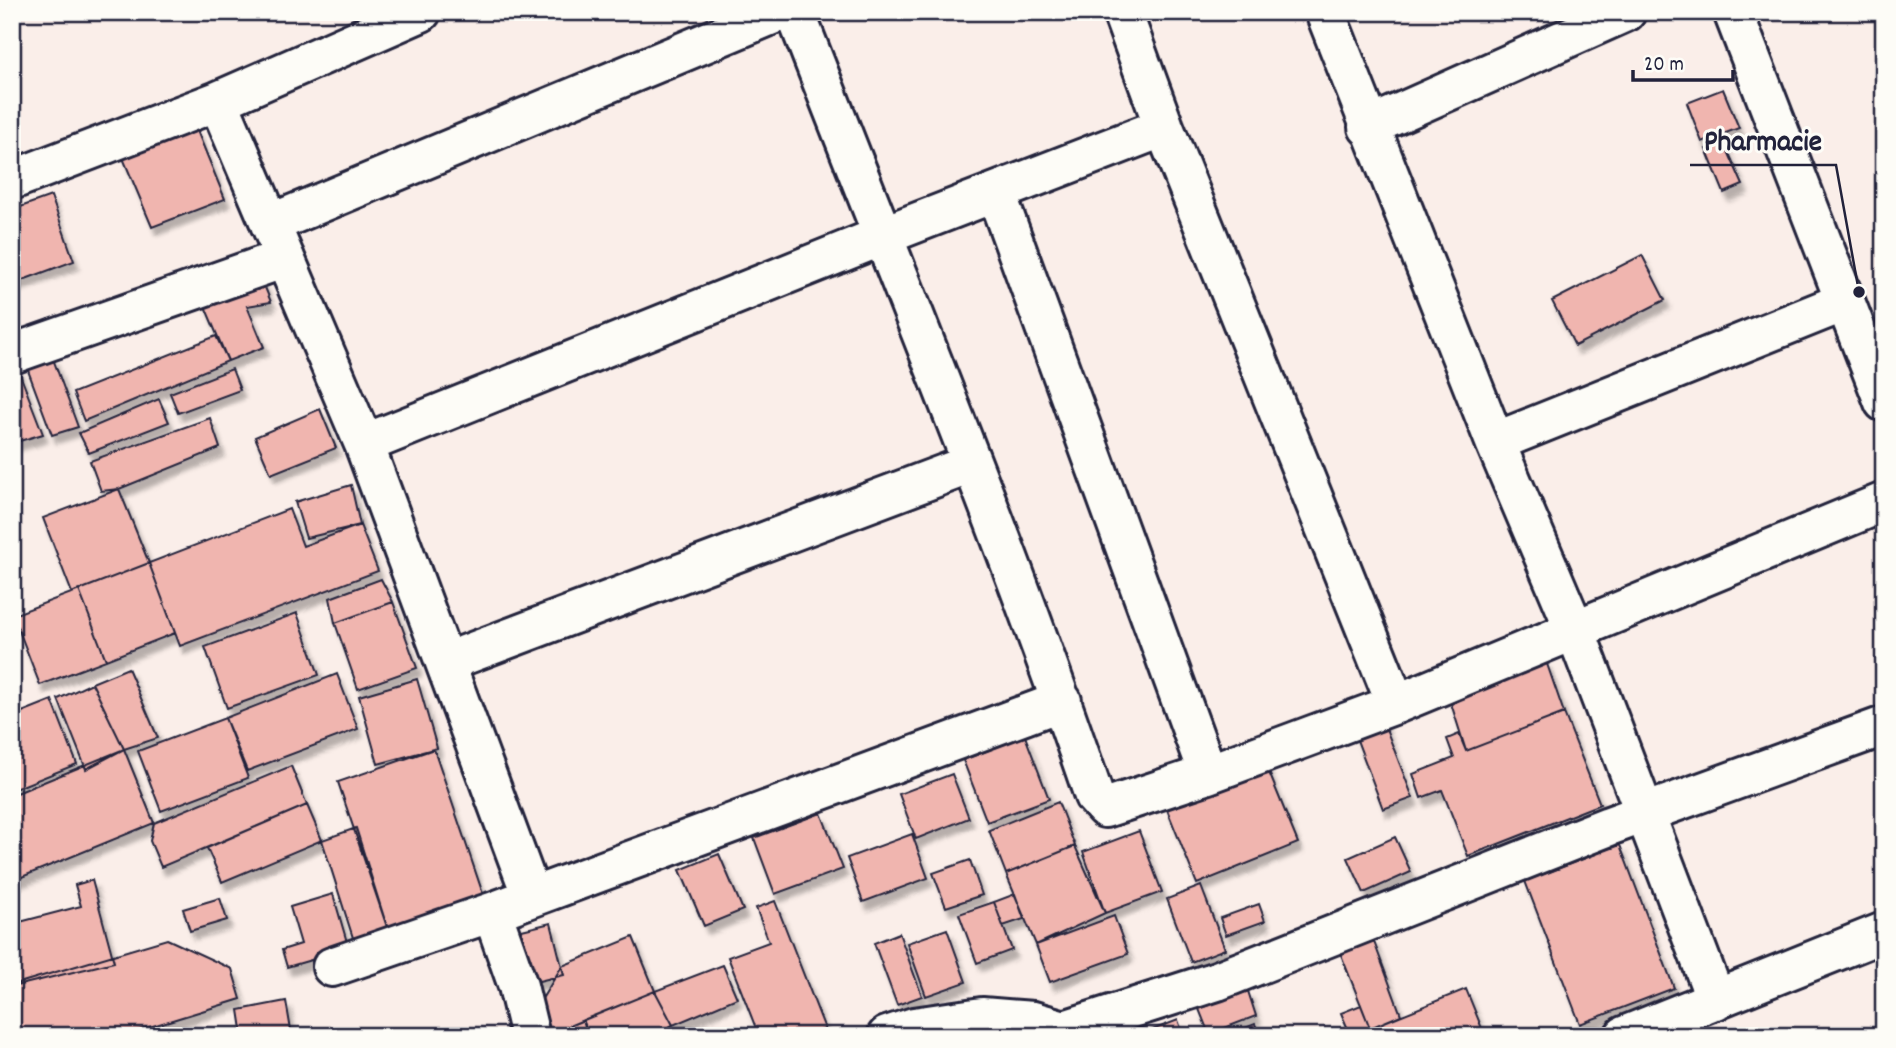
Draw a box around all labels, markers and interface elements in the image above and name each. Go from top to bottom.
scale bar [1633,38,1733,82]
text: 20 m [1644,51,1684,81]
callout: Pharmacie [1690,114,1836,165]
text: Pharmacie [1704,123,1822,166]

